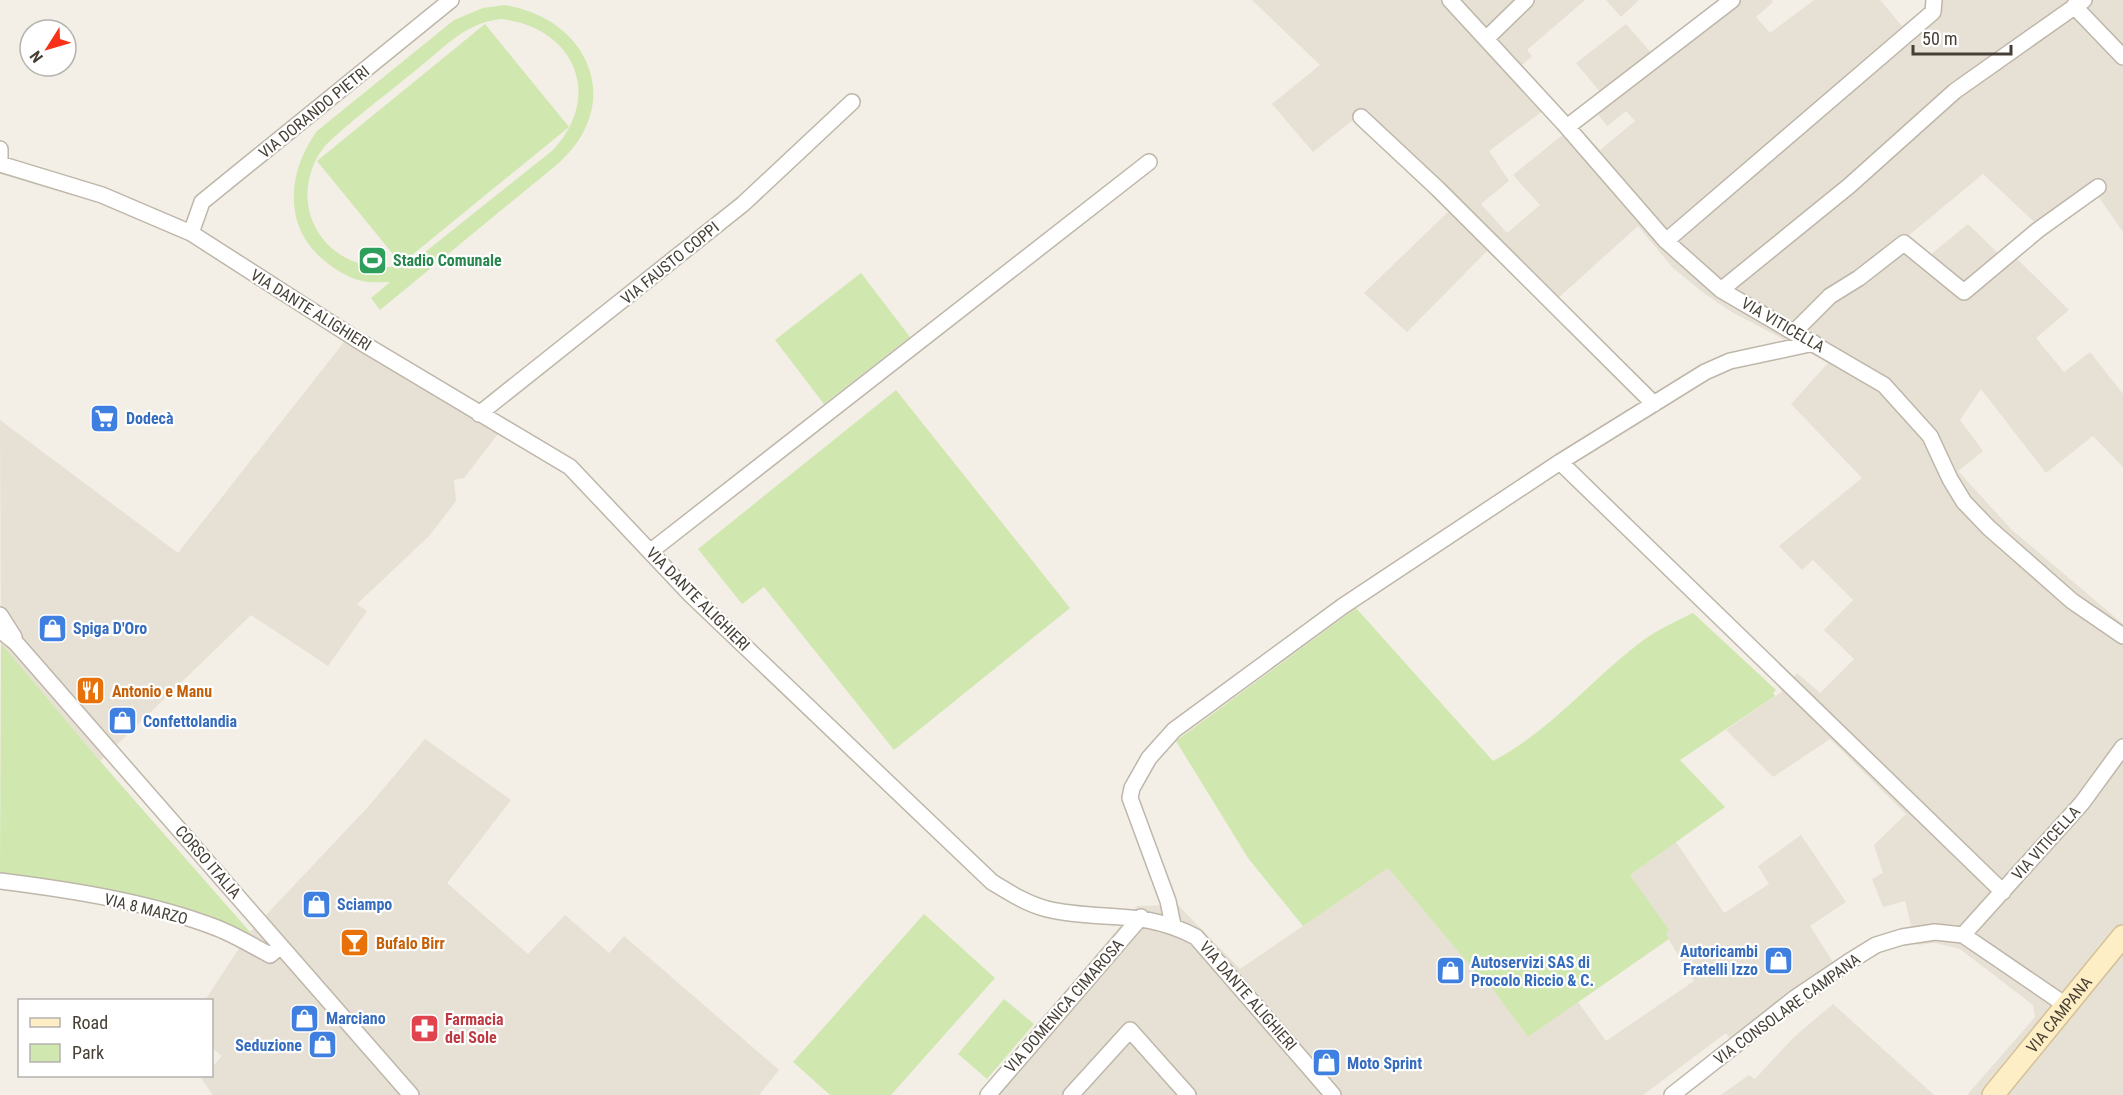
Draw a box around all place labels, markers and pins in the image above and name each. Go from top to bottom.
sports icon: Stadio Comunale [356,244,388,276]
place label: Stadio Comunale [393,251,502,270]
supermarket icon: Dodecà [89,402,121,434]
place label: Dodecà [126,409,174,428]
shop icon: Spiga D'Oro [36,612,68,644]
place label: Spiga D'Oro [73,619,147,638]
restaurant icon: Antonio e Manu [75,675,107,707]
place label: Antonio e Manu [112,682,212,701]
shop icon: Confettolandia [106,705,138,737]
place label: Confettolandia [143,712,238,731]
shop icon: Sciampo [300,888,332,920]
place label: Sciampo [337,895,392,914]
bar icon: Bufalo Birr [339,927,371,959]
place label: Bufalo Birr [376,934,445,953]
place label: Autoricambi Fratelli Izzo [1680,942,1758,979]
shop icon: Autoricambi Fratelli Izzo [1763,944,1795,976]
place label: Autoservizi SAS di Procolo Riccio & C. [1471,953,1594,990]
shop icon: Autoservizi SAS di Procolo Riccio & C. [1434,955,1466,987]
shop icon: Marciano [289,1002,321,1034]
place label: Marciano [326,1009,386,1028]
place label: Farmacia del Sole [445,1010,504,1047]
pharmacy icon: Farmacia del Sole [408,1012,440,1044]
shop icon: Seduzione [307,1029,339,1061]
place label: Seduzione [235,1036,302,1055]
shop icon: Moto Sprint [1310,1047,1342,1079]
place label: Moto Sprint [1347,1054,1422,1073]

